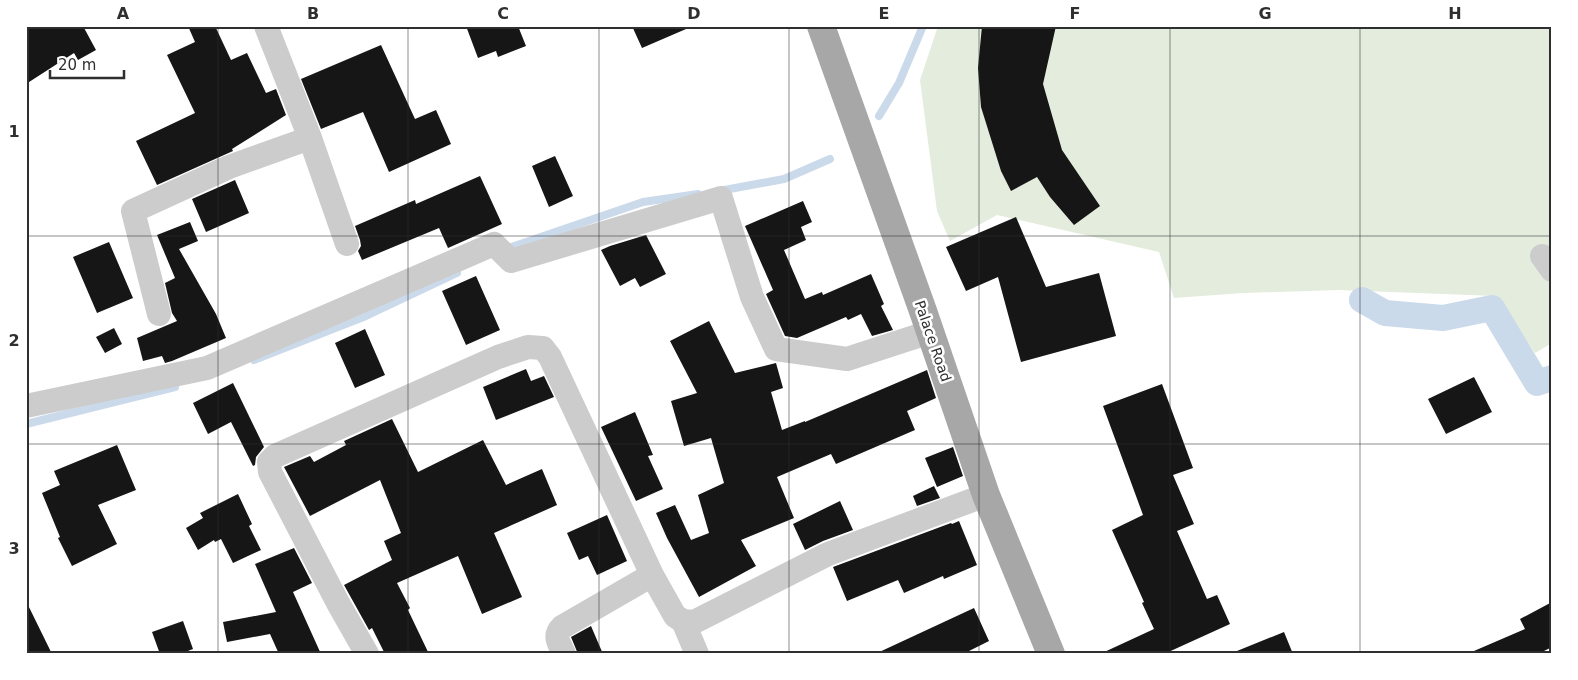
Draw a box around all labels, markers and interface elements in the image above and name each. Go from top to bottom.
text: A [117,4,130,23]
text: B [307,4,319,23]
text: C [497,4,509,23]
text: D [687,4,701,23]
text: E [879,4,889,23]
text: F [1070,4,1080,23]
text: G [1258,4,1272,23]
text: H [1448,4,1462,23]
scale bar [50,48,124,80]
text: 20 m [58,56,96,74]
text: 1 [8,122,20,141]
street label: Palace Road [912,298,954,384]
text: 2 [8,331,20,350]
text: 3 [8,539,20,558]

